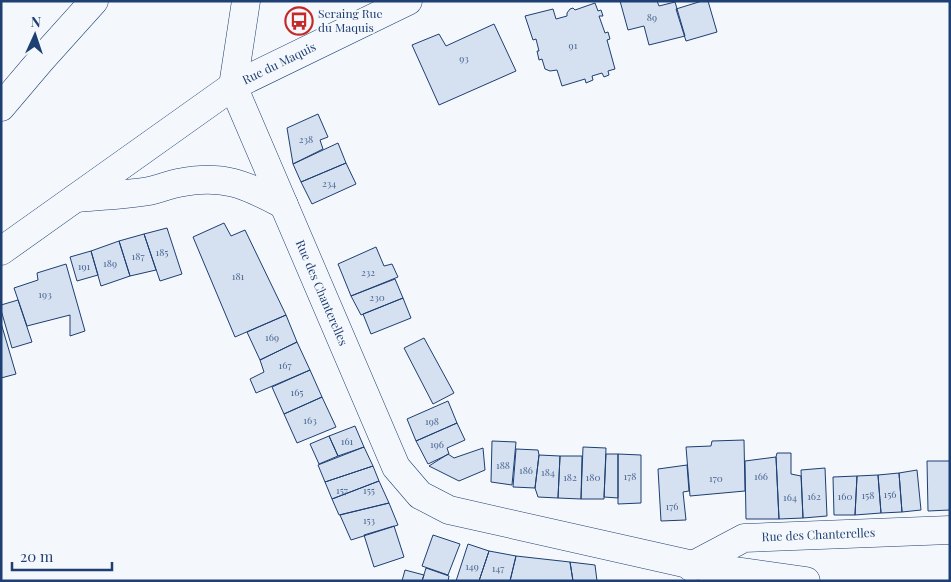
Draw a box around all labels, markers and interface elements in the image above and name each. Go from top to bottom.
place label: Seraing Rue du Maquis [318,5,383,35]
bus stop icon: Seraing Rue du Maquis [284,6,314,36]
north arrow [10,10,60,60]
house number: 89 [647,10,657,24]
text: N [30,12,41,31]
street label: Rue du Maquis [239,38,318,87]
house number: 91 [569,38,578,52]
house number: 93 [459,51,469,65]
house number: 238 [299,132,313,146]
house number: 234 [322,176,336,190]
street label: Rue des Chanterelles [293,237,352,348]
house number: 185 [155,245,169,259]
house number: 187 [132,249,144,263]
house number: 189 [103,256,117,270]
house number: 191 [78,259,91,273]
house number: 232 [361,265,375,279]
house number: 181 [232,269,245,283]
house number: 193 [38,287,52,301]
house number: 230 [369,290,385,304]
house number: 169 [265,330,279,344]
house number: 167 [279,358,291,372]
house number: 165 [290,385,304,399]
house number: 163 [303,413,317,427]
house number: 198 [425,414,439,428]
house number: 161 [341,434,354,448]
house number: 196 [430,437,444,451]
house number: 188 [496,458,510,472]
house number: 186 [519,463,533,477]
house number: 184 [541,465,555,479]
house number: 178 [624,469,636,483]
house number: 166 [754,469,768,483]
house number: 182 [563,470,577,484]
house number: 180 [586,470,600,484]
house number: 170 [709,471,723,485]
house number: 157 [336,483,348,497]
house number: 155 [363,483,375,497]
house number: 156 [884,487,896,501]
house number: 158 [862,488,874,502]
house number: 162 [807,489,821,503]
house number: 160 [838,489,852,503]
house number: 164 [783,490,797,504]
house number: 176 [666,499,678,513]
house number: 153 [363,513,376,527]
street label: Rue des Chanterelles [761,524,875,544]
scale bar [12,540,112,572]
text: 20 m [20,546,54,566]
house number: 149 [465,559,479,573]
house number: 147 [492,561,504,575]

